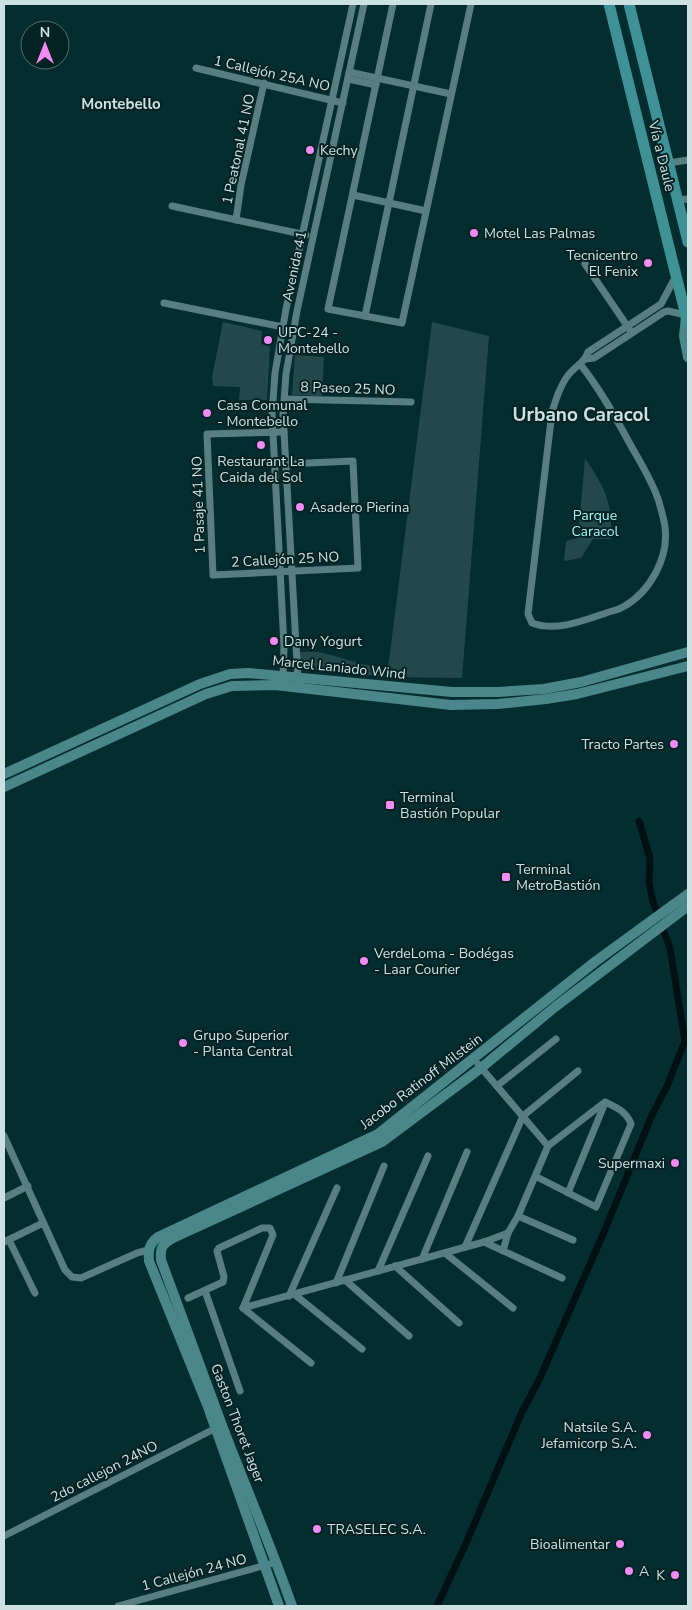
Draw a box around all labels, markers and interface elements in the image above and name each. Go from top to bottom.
north arrow [20,20,70,70]
text: N [40,23,50,42]
street label: 1 Callejón 25A NO [212,51,332,96]
street label: 1 Peatonal 41 NO [217,92,259,206]
district label: Montebello [81,94,161,114]
street label: Vía a Daule [643,118,679,193]
place label: Kechy [320,141,358,160]
marker: Kechy [304,144,316,156]
place label: Motel Las Palmas [484,224,596,243]
marker: Motel Las Palmas [468,227,480,239]
street label: Avenida 41 [278,229,311,303]
place label: Tecnicentro El Fenix [566,246,639,281]
marker: Tecnicentro El Fenix [642,257,654,269]
place label: UPC-24 - Montebello [278,323,350,358]
marker: UPC-24 - Montebello [262,334,274,346]
street label: 8 Paseo 25 NO [300,377,396,400]
place label: Casa Comunal - Montebello [217,396,308,431]
district label: Urbano Caracol [513,402,649,428]
marker: Casa Comunal - Montebello [201,407,213,419]
marker: Restaurant La Caida del Sol [255,439,267,451]
place label: Restaurant La Caida del Sol [217,452,305,487]
street label: 1 Pasaje 41 NO [187,456,210,554]
place label: Asadero Pierina [310,498,409,517]
marker: Asadero Pierina [294,501,306,513]
park label: Parque Caracol [571,506,619,541]
street label: 2 Callejón 25 NO [230,547,340,572]
place label: Dany Yogurt [284,632,362,651]
marker: Dany Yogurt [268,635,280,647]
street label: Marcel Laniado Wind [271,651,406,684]
place label: Tracto Partes [581,735,664,754]
marker: Tracto Partes [668,738,680,750]
place label: Terminal Bastión Popular [400,788,500,823]
marker: Terminal Bastión Popular [384,799,396,811]
place label: Terminal MetroBastión [516,860,600,895]
marker: Terminal MetroBastión [500,871,512,883]
place label: VerdeLoma - Bodégas - Laar Courier [373,944,514,979]
marker: VerdeLoma - Bodégas - Laar Courier [358,955,370,967]
place label: Grupo Superior - Planta Central [193,1026,293,1061]
street label: Jacobo Ratinoff Milstein [356,1029,486,1134]
marker: Grupo Superior - Planta Central [177,1037,189,1049]
place label: Supermaxi [598,1154,665,1173]
marker: Supermaxi [669,1157,681,1169]
street label: Gaston Thoret Jager [206,1361,269,1485]
place label: Natsile S.A. Jefamicorp S.A. [540,1418,637,1453]
marker: Natsile S.A. Jefamicorp S.A. [641,1429,653,1441]
street label: 2do callejon 24NO [47,1436,161,1507]
place label: TRASELEC S.A. [327,1520,426,1539]
marker: TRASELEC S.A. [311,1523,323,1535]
place label: Bioalimentar [530,1535,610,1554]
marker: Bioalimentar [614,1538,626,1550]
street label: 1 Callejón 24 NO [139,1549,249,1596]
place label: A [639,1562,649,1581]
marker: A [623,1565,635,1577]
place label: K [656,1566,665,1585]
marker: K [669,1569,681,1581]

